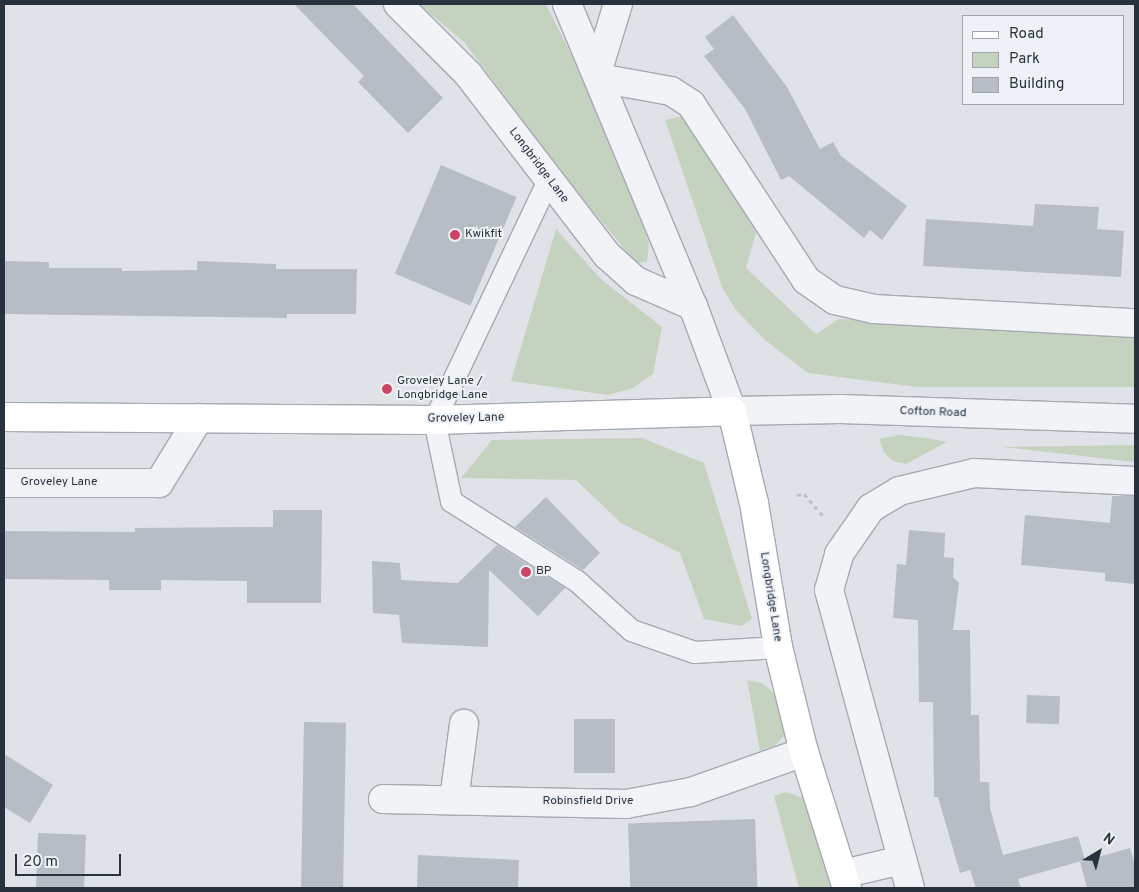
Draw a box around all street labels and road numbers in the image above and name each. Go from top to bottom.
street label: Longbridge Lane [505,125,571,207]
street label: Cofton Road [899,405,967,421]
street label: Groveley Lane [427,411,505,427]
street label: Groveley Lane [21,476,97,490]
street label: Longbridge Lane [756,551,784,643]
street label: Robinsfield Drive [542,795,634,809]

